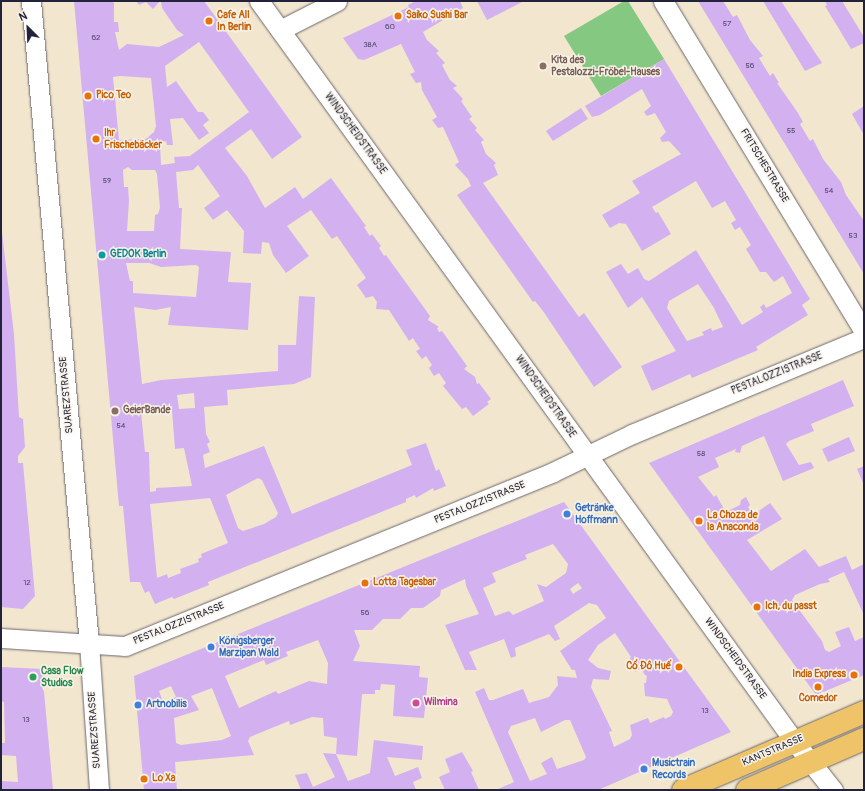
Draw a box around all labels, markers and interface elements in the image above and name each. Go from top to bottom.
north arrow [8,8,48,48]
text: N [17,9,29,24]
place label: Cafe All In Berlin [217,9,252,32]
place label: Saiko Sushi Bar [406,10,468,22]
marker: Saiko Sushi Bar [393,11,403,21]
marker: Cafe All In Berlin [204,16,214,26]
house number: 57 [723,19,731,29]
house number: 60 [385,22,395,32]
house number: 62 [91,33,101,43]
house number: 38A [363,40,377,50]
place label: Kita des Pestalozzi-Fröbel-Hauses [551,54,660,78]
marker: Kita des Pestalozzi-Fröbel-Hauses [538,61,548,71]
house number: 56 [746,61,754,71]
place label: Pico Teo [96,90,131,102]
marker: Pico Teo [83,91,93,101]
street label: WINDSCHEIDSTRASSE [321,91,389,177]
house number: 55 [787,126,795,136]
place label: Ihr Frischebäcker [104,127,162,150]
street label: FRITSCHESTRASSE [737,127,791,205]
marker: Ihr Frischebäcker [91,134,101,144]
house number: 59 [103,176,111,186]
house number: 54 [825,186,833,196]
house number: 53 [849,231,857,241]
place label: GEDOK Berlin [110,249,167,261]
marker: GEDOK Berlin [97,250,107,260]
street label: PESTALOZZISTRASSE [730,350,824,398]
street label: WINDSCHEIDSTRASSE [512,354,578,440]
street label: SUAREZSTRASSE [58,356,76,434]
place label: GeierBande [123,405,170,417]
marker: GeierBande [110,406,120,416]
house number: 54 [117,421,125,431]
house number: 58 [697,449,705,459]
street label: PESTALOZZISTRASSE [433,479,527,527]
place label: Getränke Hoffmann [575,502,618,526]
marker: Getränke Hoffmann [562,509,572,519]
place label: La Choza de la Anaconda [707,509,759,532]
marker: La Choza de la Anaconda [694,516,704,526]
place label: Lotta Tagesbar [373,577,436,589]
house number: 12 [23,578,31,588]
marker: Lotta Tagesbar [360,578,370,588]
street label: PESTALOZZISTRASSE [132,600,226,648]
place label: Ich, du passt [765,601,817,613]
marker: Ich, du passt [752,602,762,612]
house number: 56 [361,608,369,618]
street label: WINDSCHEIDSTRASSE [701,616,769,702]
place label: Königsberger Marzipan Wald [219,635,279,658]
marker: Königsberger Marzipan Wald [206,642,216,652]
place label: Cố Đô Huế [626,661,671,673]
marker: Cố Đô Huế [674,662,684,672]
place label: Casa Flow Studios [41,665,84,688]
place label: India Express [792,669,846,681]
marker: India Express [849,670,859,680]
marker: Casa Flow Studios [28,672,38,682]
marker: Comedor [813,682,823,692]
street label: SUAREZSTRASSE [86,691,104,769]
place label: Comedor [799,693,837,705]
place label: Wilmina [424,697,458,709]
marker: Wilmina [411,698,421,708]
place label: Artnobilis [146,699,187,711]
marker: Artnobilis [133,700,143,710]
house number: 13 [701,706,709,716]
house number: 13 [22,715,30,725]
street label: KANTSTRASSE [741,733,805,769]
place label: Musictrain Records [652,757,695,780]
marker: Musictrain Records [639,764,649,774]
place label: Lo Xa [152,773,175,785]
marker: Lo Xa [139,774,149,784]

